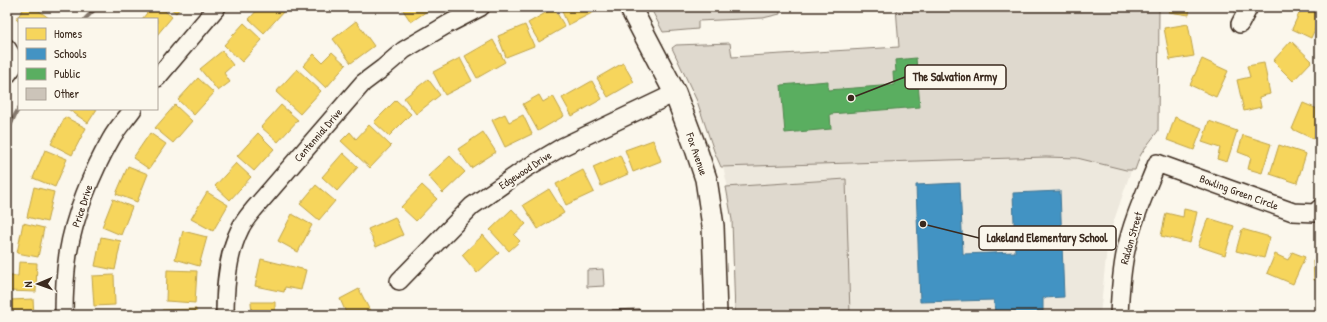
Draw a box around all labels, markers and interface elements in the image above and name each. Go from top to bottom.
legend [18,18,158,110]
text: Homes [54,25,82,42]
text: Schools [54,45,87,62]
text: Public [54,65,80,82]
callout: The Salvation Army [905,65,1006,89]
text: The Salvation Army [912,68,997,86]
text: Other [54,85,80,102]
street label: Centennial Drive [291,105,345,165]
street label: Fox Avenue [683,130,711,178]
street label: Edgewood Drive [496,147,554,192]
street label: Bowling Green Circle [1198,171,1281,213]
street label: Price Drive [69,182,96,229]
street label: Raldon Street [1117,210,1145,266]
callout: Lakeland Elementary School [979,226,1116,250]
text: Lakeland Elementary School [987,229,1108,247]
north arrow [18,264,58,304]
text: N [21,281,35,288]

